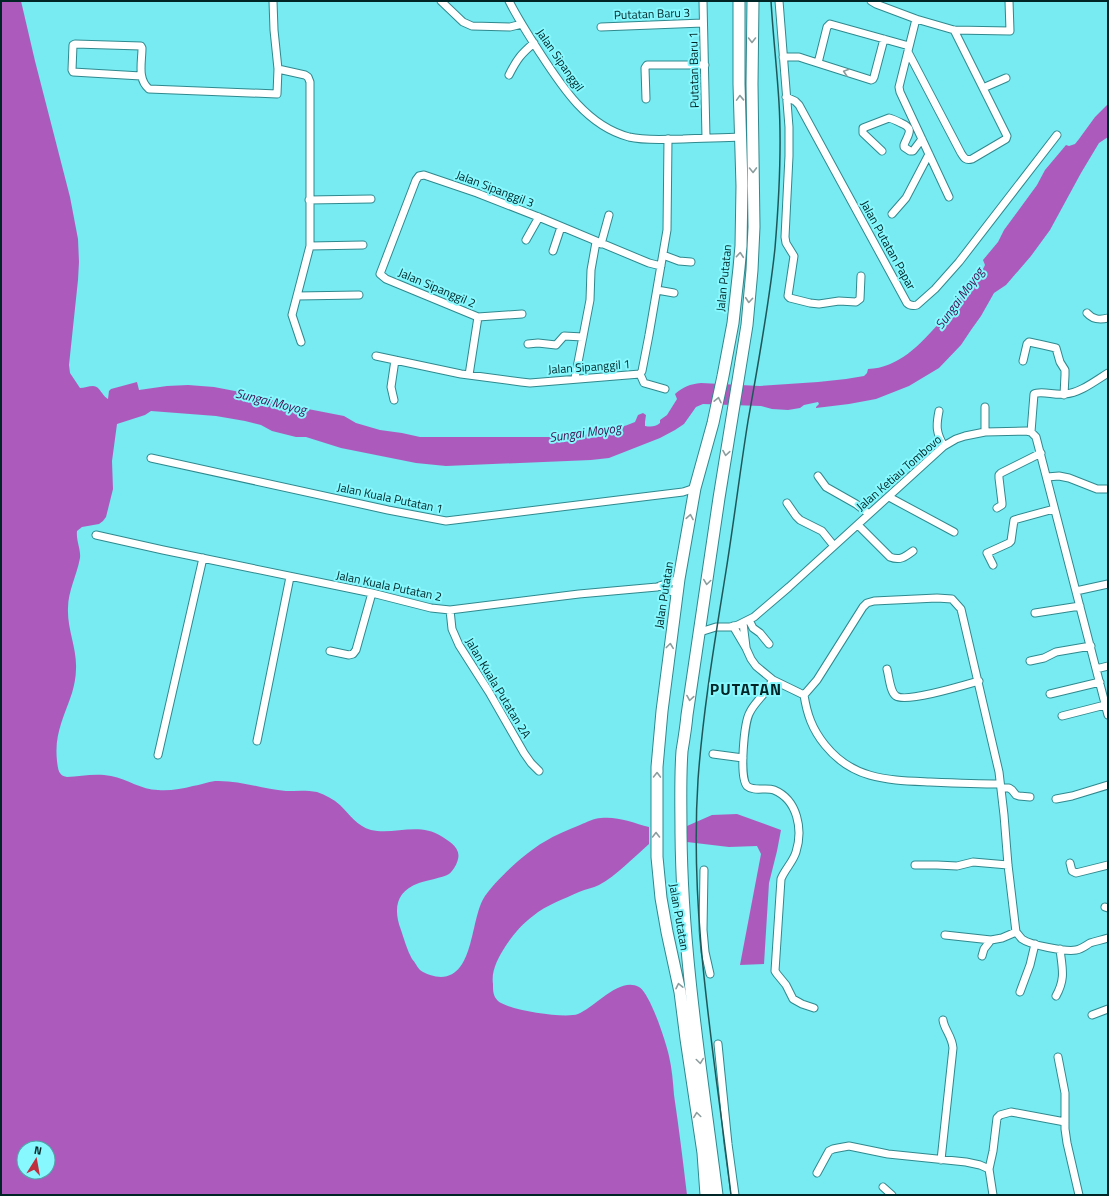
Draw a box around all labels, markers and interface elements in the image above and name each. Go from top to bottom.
street label: Putatan Baru 3 [614,3,690,24]
street label: Jalan Sipanggil [532,24,589,95]
street label: Putatan Baru 1 [683,32,704,108]
one-way arrow [748,37,756,43]
one-way arrow [842,68,849,77]
one-way arrow [736,95,744,101]
street label: Jalan Sipanggil 3 [453,165,537,212]
one-way arrow [749,167,758,173]
street label: Jalan Putatan Papar [856,196,921,293]
street label: Jalan Putatan [711,243,736,313]
one-way arrow [736,252,745,258]
water label: Sungai Moyog [930,261,989,333]
street label: Jalan Sipanggil 2 [396,263,479,312]
one-way arrow [745,297,754,303]
street label: Jalan Sipanggil 1 [547,354,631,379]
water label: Sungai Moyog [234,383,310,420]
one-way arrow [713,396,721,403]
water label: Sungai Moyog [548,417,624,447]
street label: Jalan Ketiau Tombovo [852,430,946,515]
one-way arrow [722,450,731,457]
street label: Jalan Kuala Putatan 1 [336,477,445,518]
one-way arrow [685,514,694,520]
street label: Jalan Putatan [649,560,678,630]
street label: Jalan Kuala Putatan 2 [335,565,444,606]
one-way arrow [703,579,712,585]
street label: Jalan Kuala Putatan 2A [461,634,536,742]
one-way arrow [665,643,674,649]
district label: PUTATAN [710,677,782,701]
one-way arrow [686,695,695,701]
one-way arrow [652,772,661,778]
one-way arrow [652,832,660,838]
street label: Jalan Putatan [664,882,695,952]
one-way arrow [676,983,684,989]
one-way arrow [695,1058,704,1064]
one-way arrow [693,1111,702,1118]
north arrow [16,1140,56,1180]
text: N [33,1142,43,1159]

